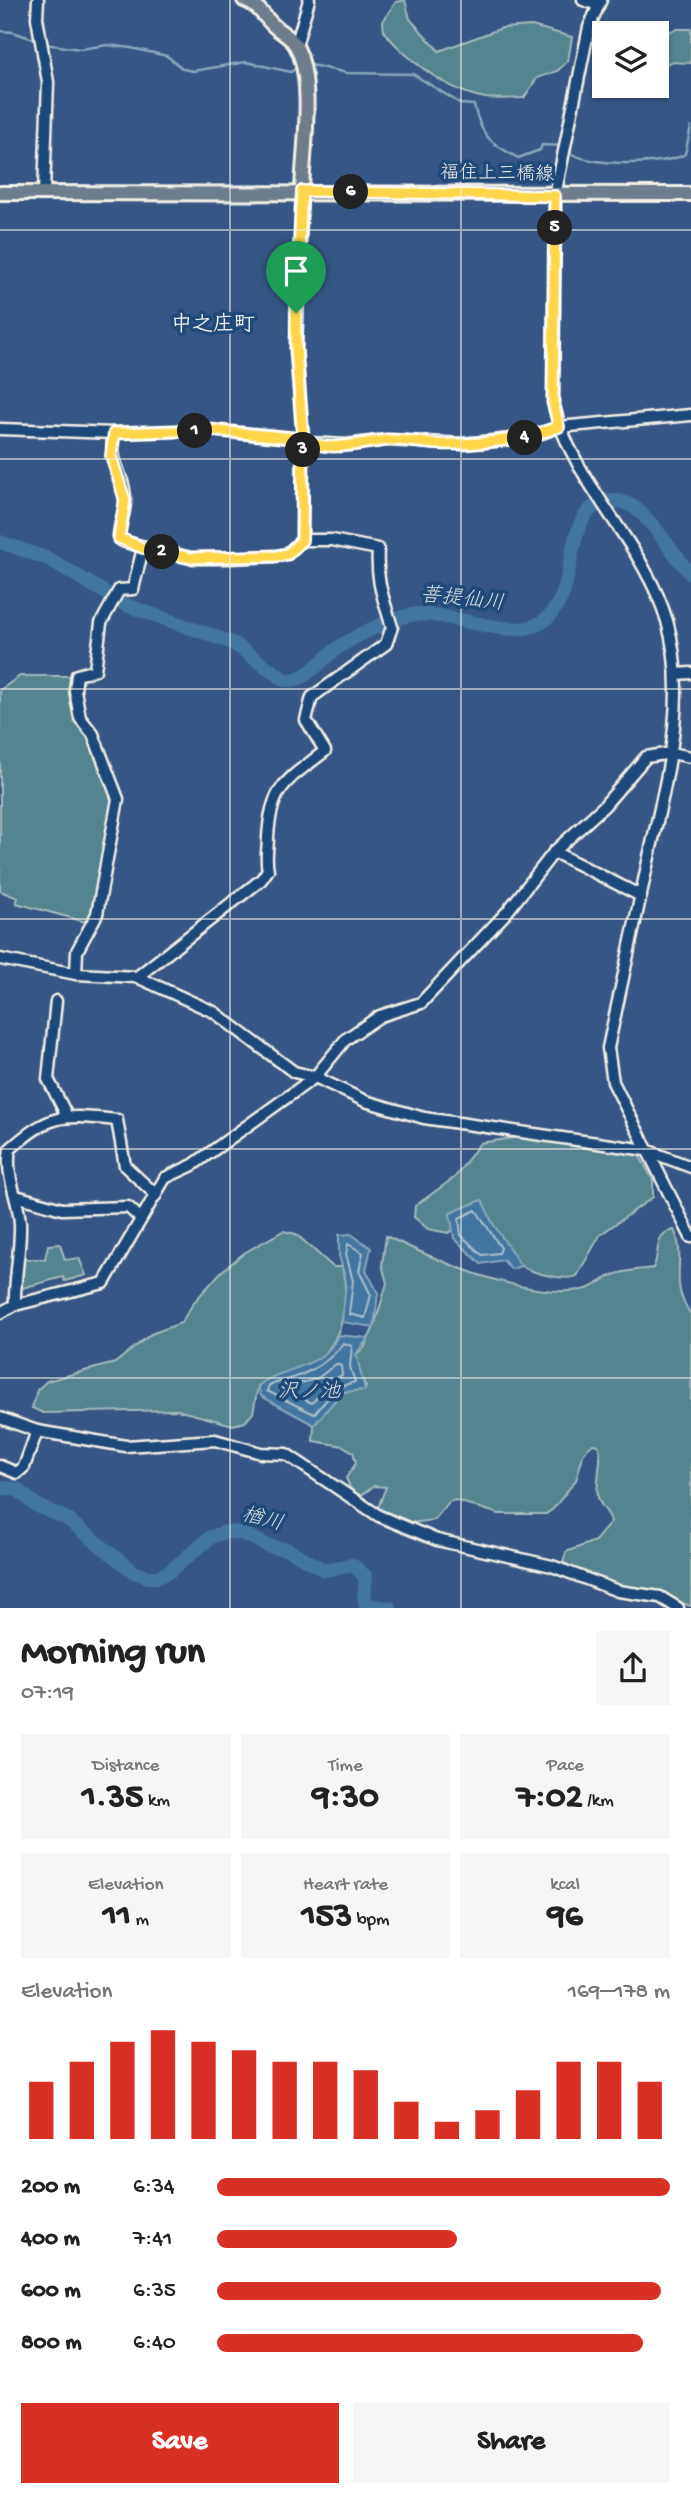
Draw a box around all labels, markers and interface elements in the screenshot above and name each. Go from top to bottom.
map controls [592,21,669,98]
button: layers [592,21,669,98]
street label: 福住上三橋線 [440,162,554,187]
pin: 6 [334,174,368,210]
text: 6 [346,180,355,203]
pin: 5 [538,210,572,246]
text: 5 [550,216,560,239]
pin [266,241,326,313]
icon: arrive [277,252,315,290]
district label: 中之庄町 [171,312,255,339]
pin: 1 [178,414,212,448]
text: 1 [191,419,198,442]
pin: 4 [508,420,542,456]
text: 4 [520,426,529,449]
pin: 3 [286,433,320,468]
text: 3 [298,438,307,461]
pin: 2 [144,534,180,570]
text: 2 [157,540,166,563]
water label: 菩提仙川 [419,582,505,618]
water label: 沢ノ池 [278,1380,341,1406]
water label: 楢川 [238,1503,286,1539]
button: share [596,1631,670,1705]
text: Morning run [21,1632,205,1676]
text: 07:19 [21,1680,74,1707]
text: Distance [92,1755,159,1778]
text: Time [328,1755,363,1778]
text: Pace [547,1755,584,1778]
text: 1.35 [82,1778,143,1819]
text: 9:30 [312,1778,379,1819]
text: 7:02 [517,1778,583,1819]
text: km [143,1790,170,1813]
text: /km [583,1790,614,1813]
text: Elevation [88,1874,164,1897]
text: Heart rate [303,1874,388,1897]
text: kcal [550,1874,580,1897]
text: 11 [103,1897,131,1938]
text: 153 [301,1897,352,1938]
text: 96 [548,1897,583,1938]
text: m [131,1909,149,1932]
text: bpm [352,1909,390,1932]
text: Elevation [21,1979,112,2006]
text: 169–178 m [568,1979,670,2006]
text: 200 m [21,2174,80,2201]
text: 6:34 [133,2174,175,2201]
text: 400 m [21,2226,80,2253]
text: 7:41 [133,2226,172,2253]
text: 600 m [21,2278,81,2305]
text: 6:35 [133,2278,176,2305]
text: 800 m [21,2330,82,2357]
text: 6:40 [133,2330,176,2357]
button: Save [21,2403,339,2483]
button: Share [353,2403,670,2483]

